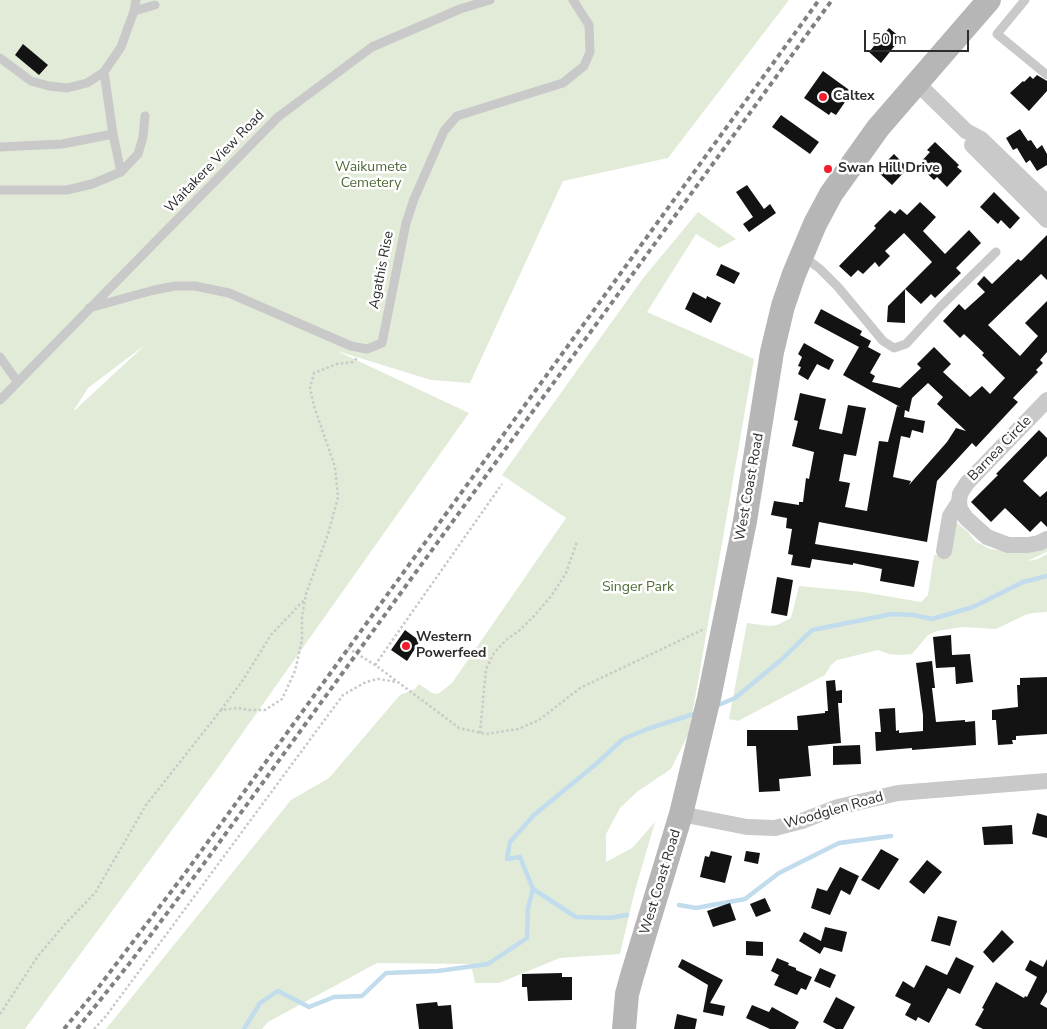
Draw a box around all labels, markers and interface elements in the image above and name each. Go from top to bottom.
scale bar [867,20,972,52]
text: 50 m [872,29,907,49]
place label: Caltex [833,89,875,105]
marker: Caltex [817,91,829,103]
street label: Waitakere View Road [162,107,268,217]
park label: Waikumete Cemetery [335,160,407,192]
place label: Swan Hill Drive [838,161,940,177]
marker: Swan Hill Drive [822,163,834,175]
street label: Agathis Rise [366,230,398,310]
street label: Barnea Circle [965,413,1035,485]
street label: West Coast Road [732,432,768,542]
park label: Singer Park [602,580,674,596]
place label: Western Powerfeed [416,630,486,662]
marker: Western Powerfeed [400,640,412,652]
street label: Woodglen Road [783,789,885,833]
street label: West Coast Road [637,827,685,937]

